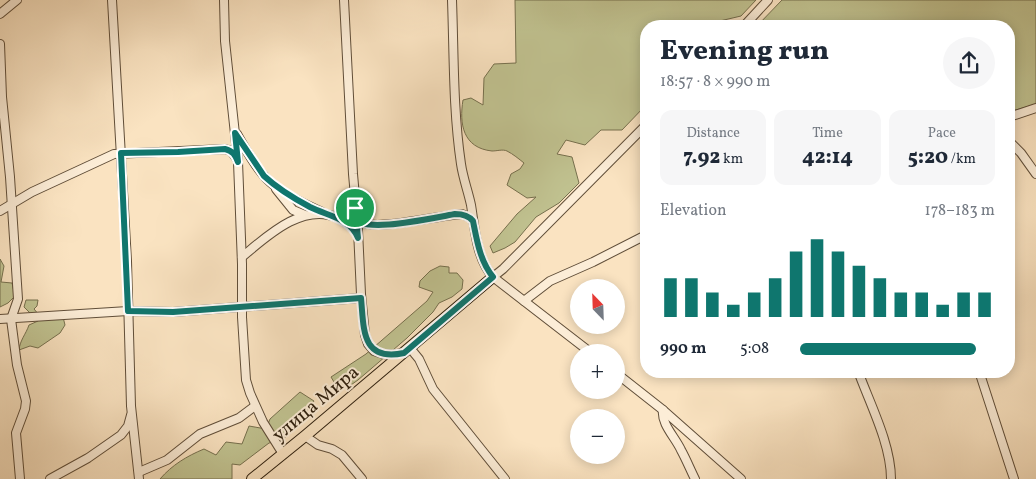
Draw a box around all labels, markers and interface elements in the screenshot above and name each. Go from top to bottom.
text: Evening run [660,32,829,71]
button: share [943,37,995,89]
text: 18:57 · 8 × 990 m [660,71,771,93]
text: Distance [686,124,740,143]
text: Time [812,124,843,143]
text: Pace [928,124,956,143]
text: 7.92 [683,143,720,172]
text: 42:14 [802,143,853,172]
text: 5:20 [908,143,948,172]
text: km [720,150,743,169]
text: /km [948,150,976,169]
pin [334,187,376,229]
icon: arrive [341,194,369,222]
text: Elevation [660,200,727,222]
text: 178–183 m [924,200,995,222]
north arrow [570,279,625,334]
map controls [570,279,625,464]
text: 990 m [660,338,706,360]
text: 5:08 [740,338,769,360]
button: + [570,344,625,399]
street label: улица Мира [267,360,365,448]
button: − [570,409,625,464]

